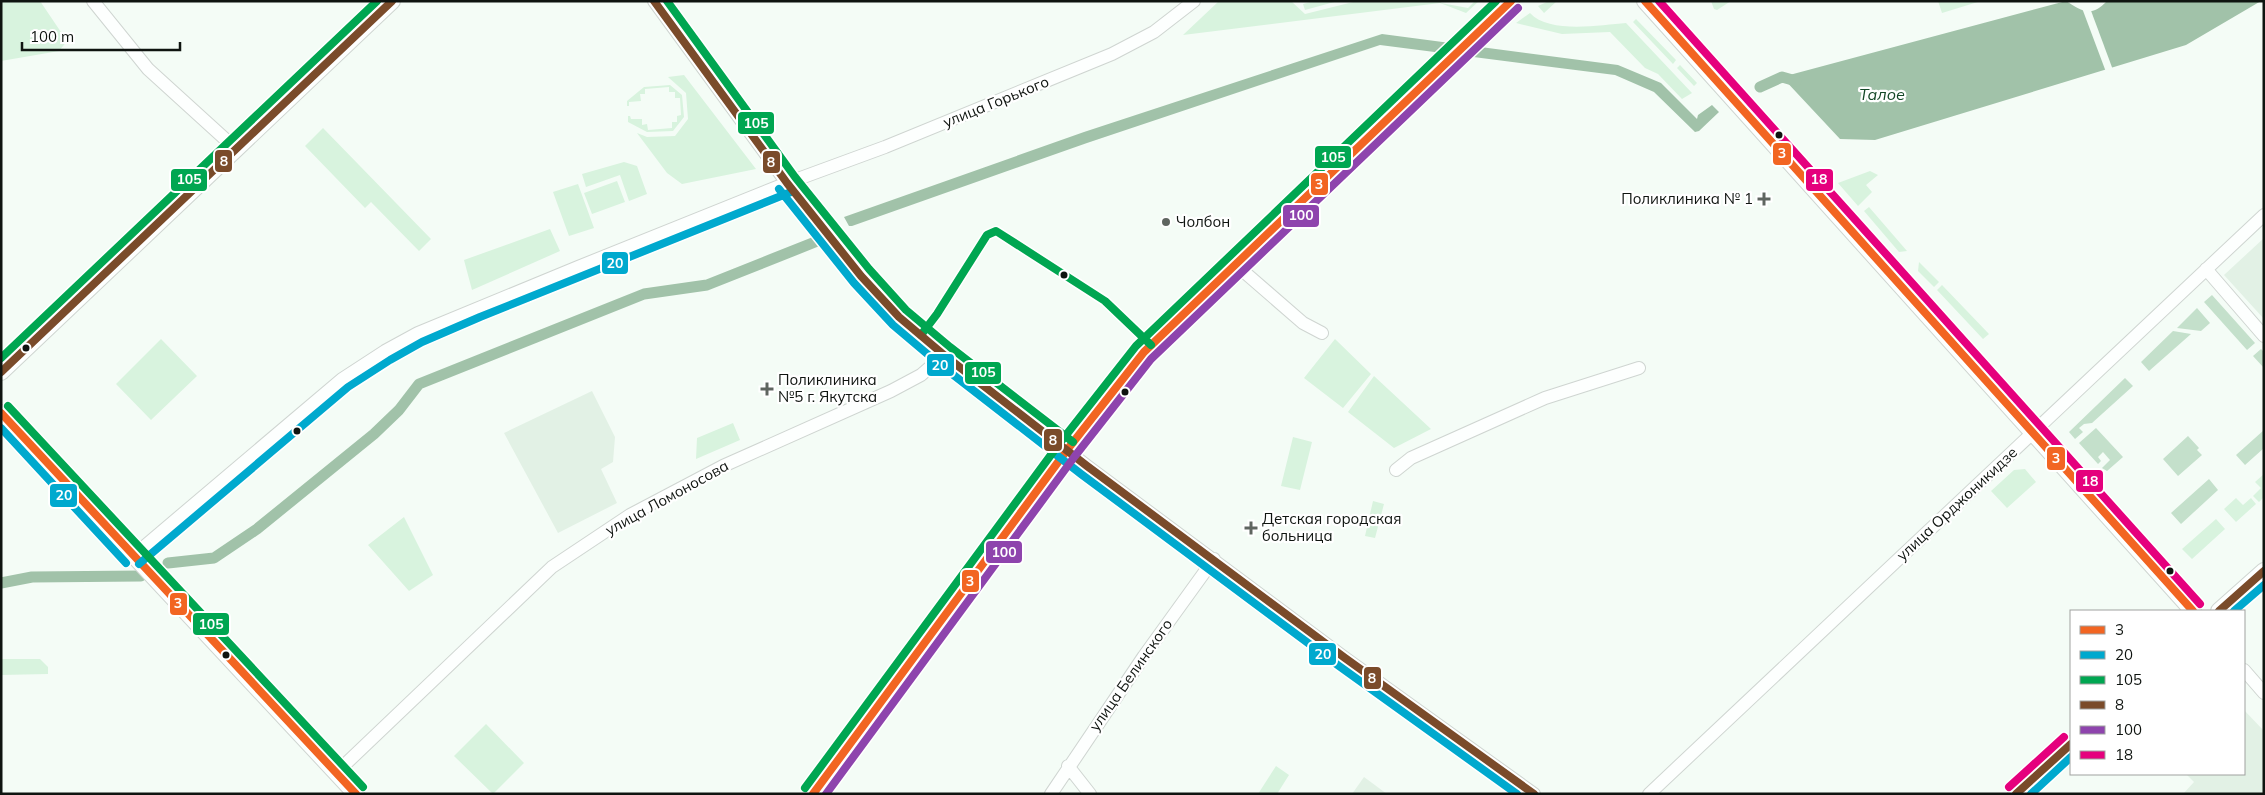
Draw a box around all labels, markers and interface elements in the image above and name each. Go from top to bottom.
scale bar [22,20,180,52]
text: 100 m [30,27,74,46]
street label: улица Горького [940,72,1052,131]
water label: Талое [1859,84,1905,104]
line badge: 105 [737,111,775,135]
text: 105 [743,114,769,132]
unlabelled marker [1774,130,1784,140]
line badge: 3 [1772,142,1792,166]
text: 3 [1778,144,1786,162]
line badge: 105 [1314,145,1352,169]
text: 105 [1320,148,1346,166]
line badge: 8 [214,149,233,173]
line badge: 8 [762,150,781,174]
text: 8 [220,152,228,170]
text: 8 [767,153,775,171]
line badge: 105 [170,168,208,192]
line badge: 18 [1805,168,1834,192]
text: 105 [176,170,202,188]
text: 18 [1811,170,1827,188]
line badge: 3 [1310,172,1329,196]
text: 3 [1315,175,1323,193]
place label: Поликлиника № 1 [1621,189,1753,208]
marker: Поликлиника № 1 [1757,192,1771,206]
line badge: 100 [1282,204,1320,228]
text: 100 [1288,206,1314,224]
place label: Чолбон [1176,212,1230,231]
marker: Чолбон [1160,216,1172,228]
line badge: 20 [601,251,629,275]
text: 20 [607,254,623,272]
unlabelled marker [1059,270,1069,280]
unlabelled marker [21,343,31,353]
line badge: 20 [926,353,955,377]
text: 20 [932,356,948,374]
line badge: 105 [964,361,1002,385]
text: 105 [970,363,996,381]
place label: Поликлиника №5 г. Якутска [778,370,877,406]
marker: Поликлиника №5 г. Якутска [760,382,774,396]
unlabelled marker [1120,387,1130,397]
unlabelled marker [292,426,302,436]
line badge: 8 [1043,428,1063,452]
text: 8 [1049,431,1057,449]
street label: улица Орджоникидзе [1892,443,2021,565]
line badge: 3 [2046,446,2066,471]
text: 3 [2052,449,2060,467]
street label: улица Ломоносова [602,456,732,539]
line badge: 18 [2075,469,2104,493]
text: 18 [2082,472,2098,490]
line badge: 20 [49,483,78,508]
text: 20 [56,486,72,504]
place label: Детская городская больница [1262,509,1402,545]
marker: Детская городская больница [1244,521,1258,535]
line badge: 100 [985,540,1023,564]
text: 100 [991,543,1017,561]
unlabelled marker [2165,566,2175,576]
line badge: 3 [961,569,980,593]
text: 3 [966,572,974,590]
line badge: 3 [169,592,188,616]
text: 3 [174,594,182,612]
legend [2070,610,2245,775]
line badge: 105 [192,612,230,636]
text: 105 [198,615,224,633]
street label: улица Белинского [1085,615,1176,734]
text: 3 [2115,620,2124,639]
line badge: 20 [1308,642,1337,666]
text: 20 [1315,645,1331,663]
text: 20 [2115,645,2133,664]
unlabelled marker [221,650,231,660]
line badge: 8 [1363,666,1382,690]
text: 8 [1368,669,1376,687]
text: 105 [2115,670,2142,689]
text: 8 [2115,695,2124,714]
text: 100 [2115,720,2142,739]
text: 18 [2115,745,2133,764]

